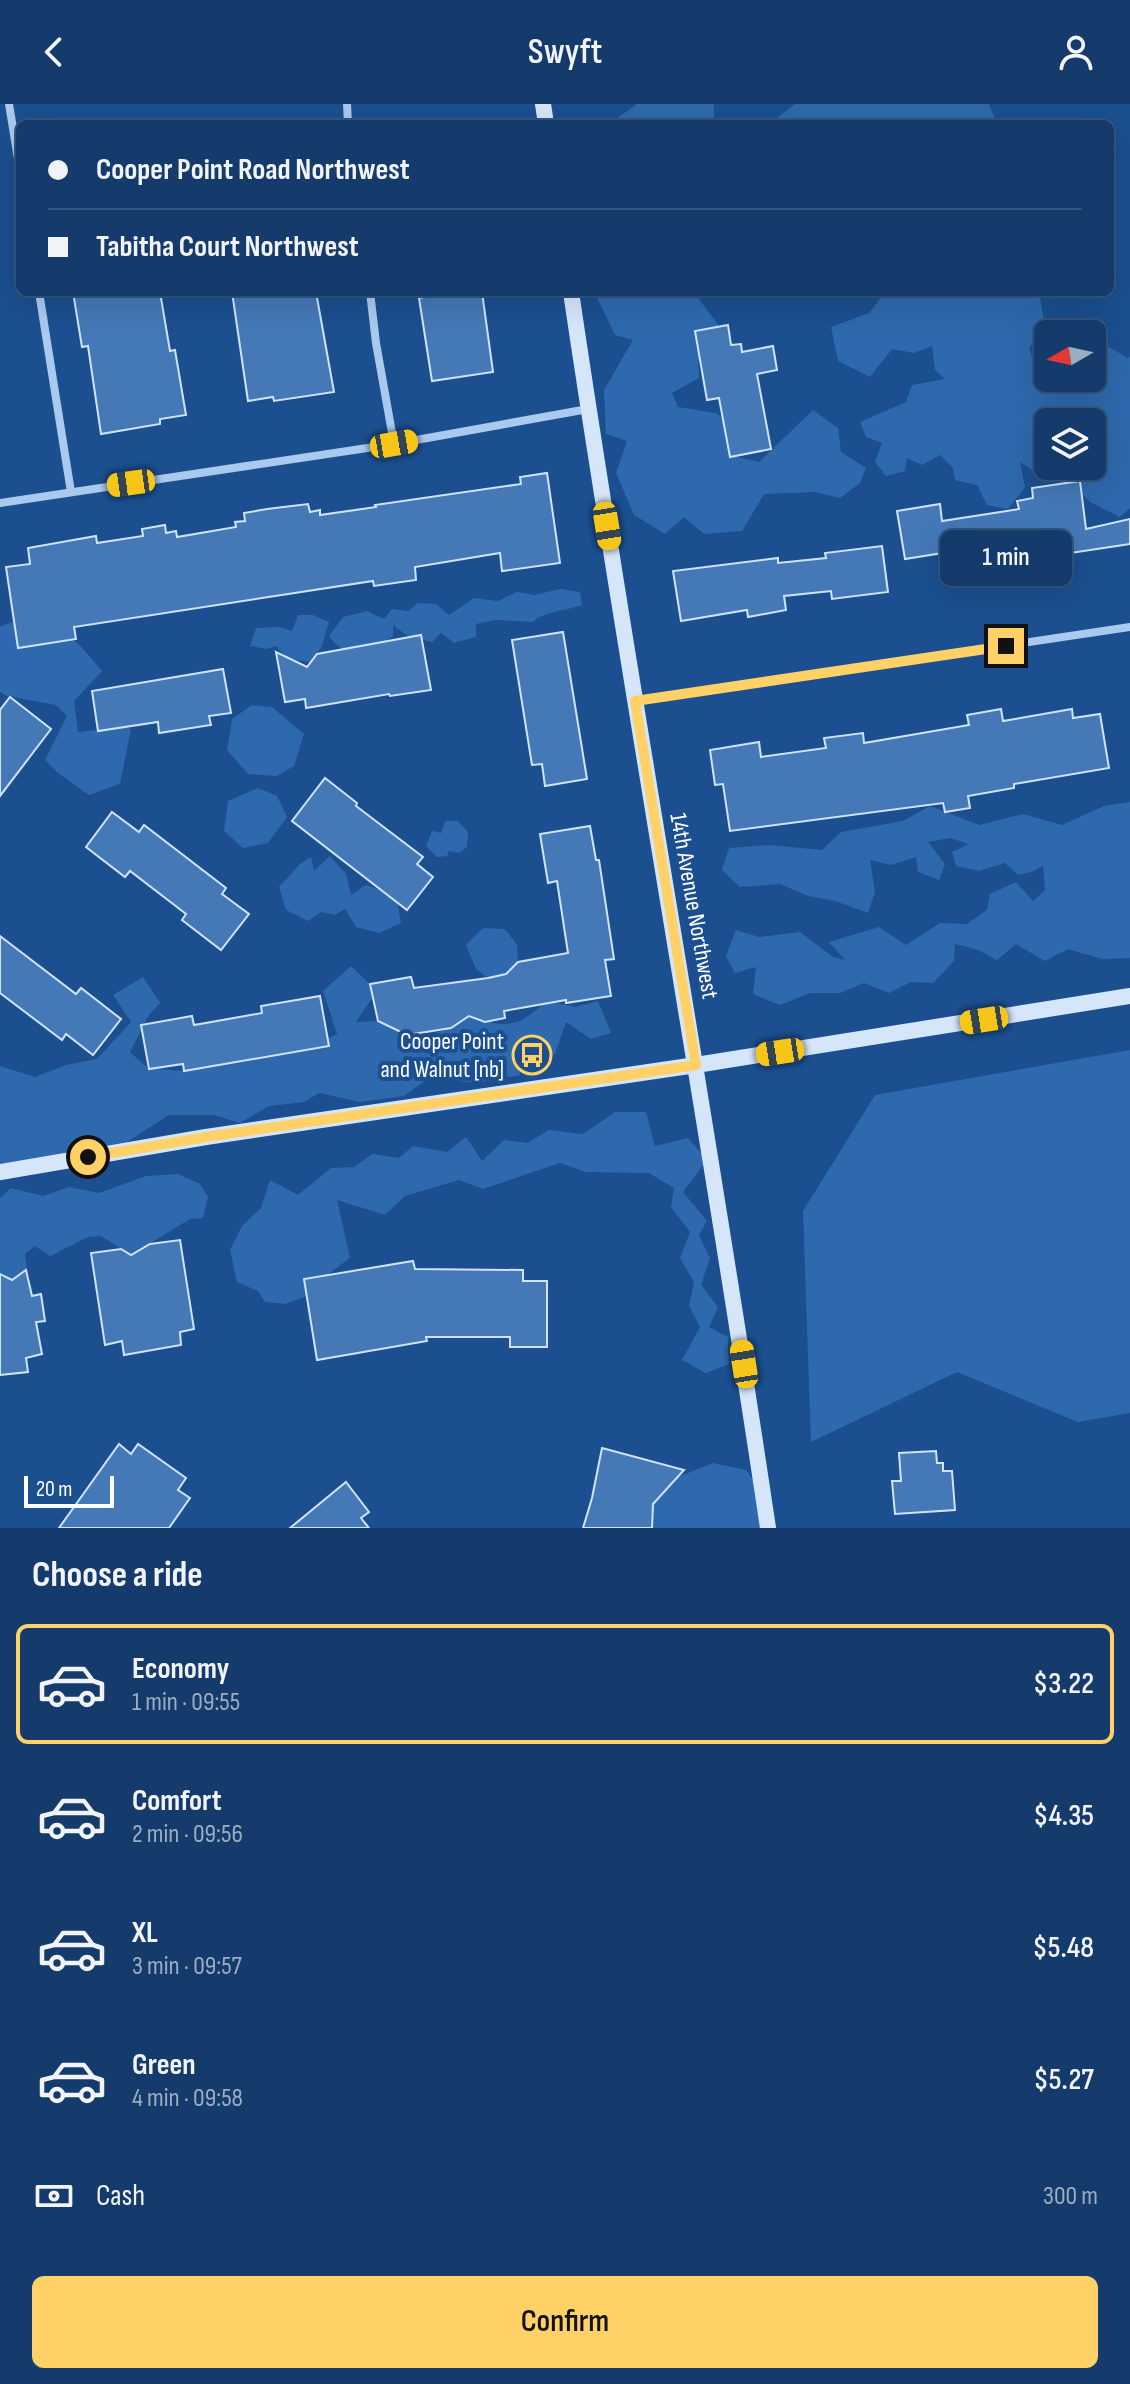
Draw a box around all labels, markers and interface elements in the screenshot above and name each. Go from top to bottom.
icon: back [32,30,76,74]
icon: person [1054,30,1098,74]
text: Swyft [528,31,602,74]
text: Cooper Point Road Northwest [96,152,410,188]
text: Tabitha Court Northwest [96,229,359,265]
north arrow [1034,320,1106,392]
map controls [1034,320,1106,480]
button: layers [1034,408,1106,480]
car [368,428,420,460]
car [106,468,156,498]
car [591,500,623,552]
callout: 1 min [940,530,1072,586]
text: 1 min [982,542,1030,573]
route end [988,628,1024,664]
street label: 14th Avenue Northwest [663,811,725,1001]
car [958,1004,1010,1036]
place label: Cooper Point and Walnut [nb] [380,1027,504,1084]
bus stop icon: Cooper Point and Walnut [nb] [511,1034,553,1076]
car [754,1036,806,1068]
route start [70,1139,106,1175]
car [728,1338,760,1390]
scale bar [24,1472,114,1508]
text: 20 m [36,1476,73,1503]
text: Choose a ride [32,1554,203,1597]
icon: car [36,1648,108,1720]
text: Economy [132,1651,229,1687]
text: $3.22 [1033,1666,1094,1702]
text: 1 min · 09:55 [132,1687,240,1718]
icon: car [36,1780,108,1852]
text: Comfort [132,1783,222,1819]
text: $4.35 [1033,1798,1094,1834]
text: 2 min · 09:56 [132,1819,243,1850]
icon: car [36,1912,108,1984]
text: XL [132,1915,158,1951]
text: $5.48 [1033,1930,1094,1966]
text: 3 min · 09:57 [132,1951,242,1982]
icon: car [36,2044,108,2116]
text: Green [132,2047,196,2083]
text: $5.27 [1034,2062,1094,2098]
text: 4 min · 09:58 [132,2083,243,2114]
icon: cash [32,2174,76,2218]
text: Cash [96,2178,145,2214]
text: 300 m [1043,2181,1098,2212]
button: Confirm [32,2276,1098,2368]

